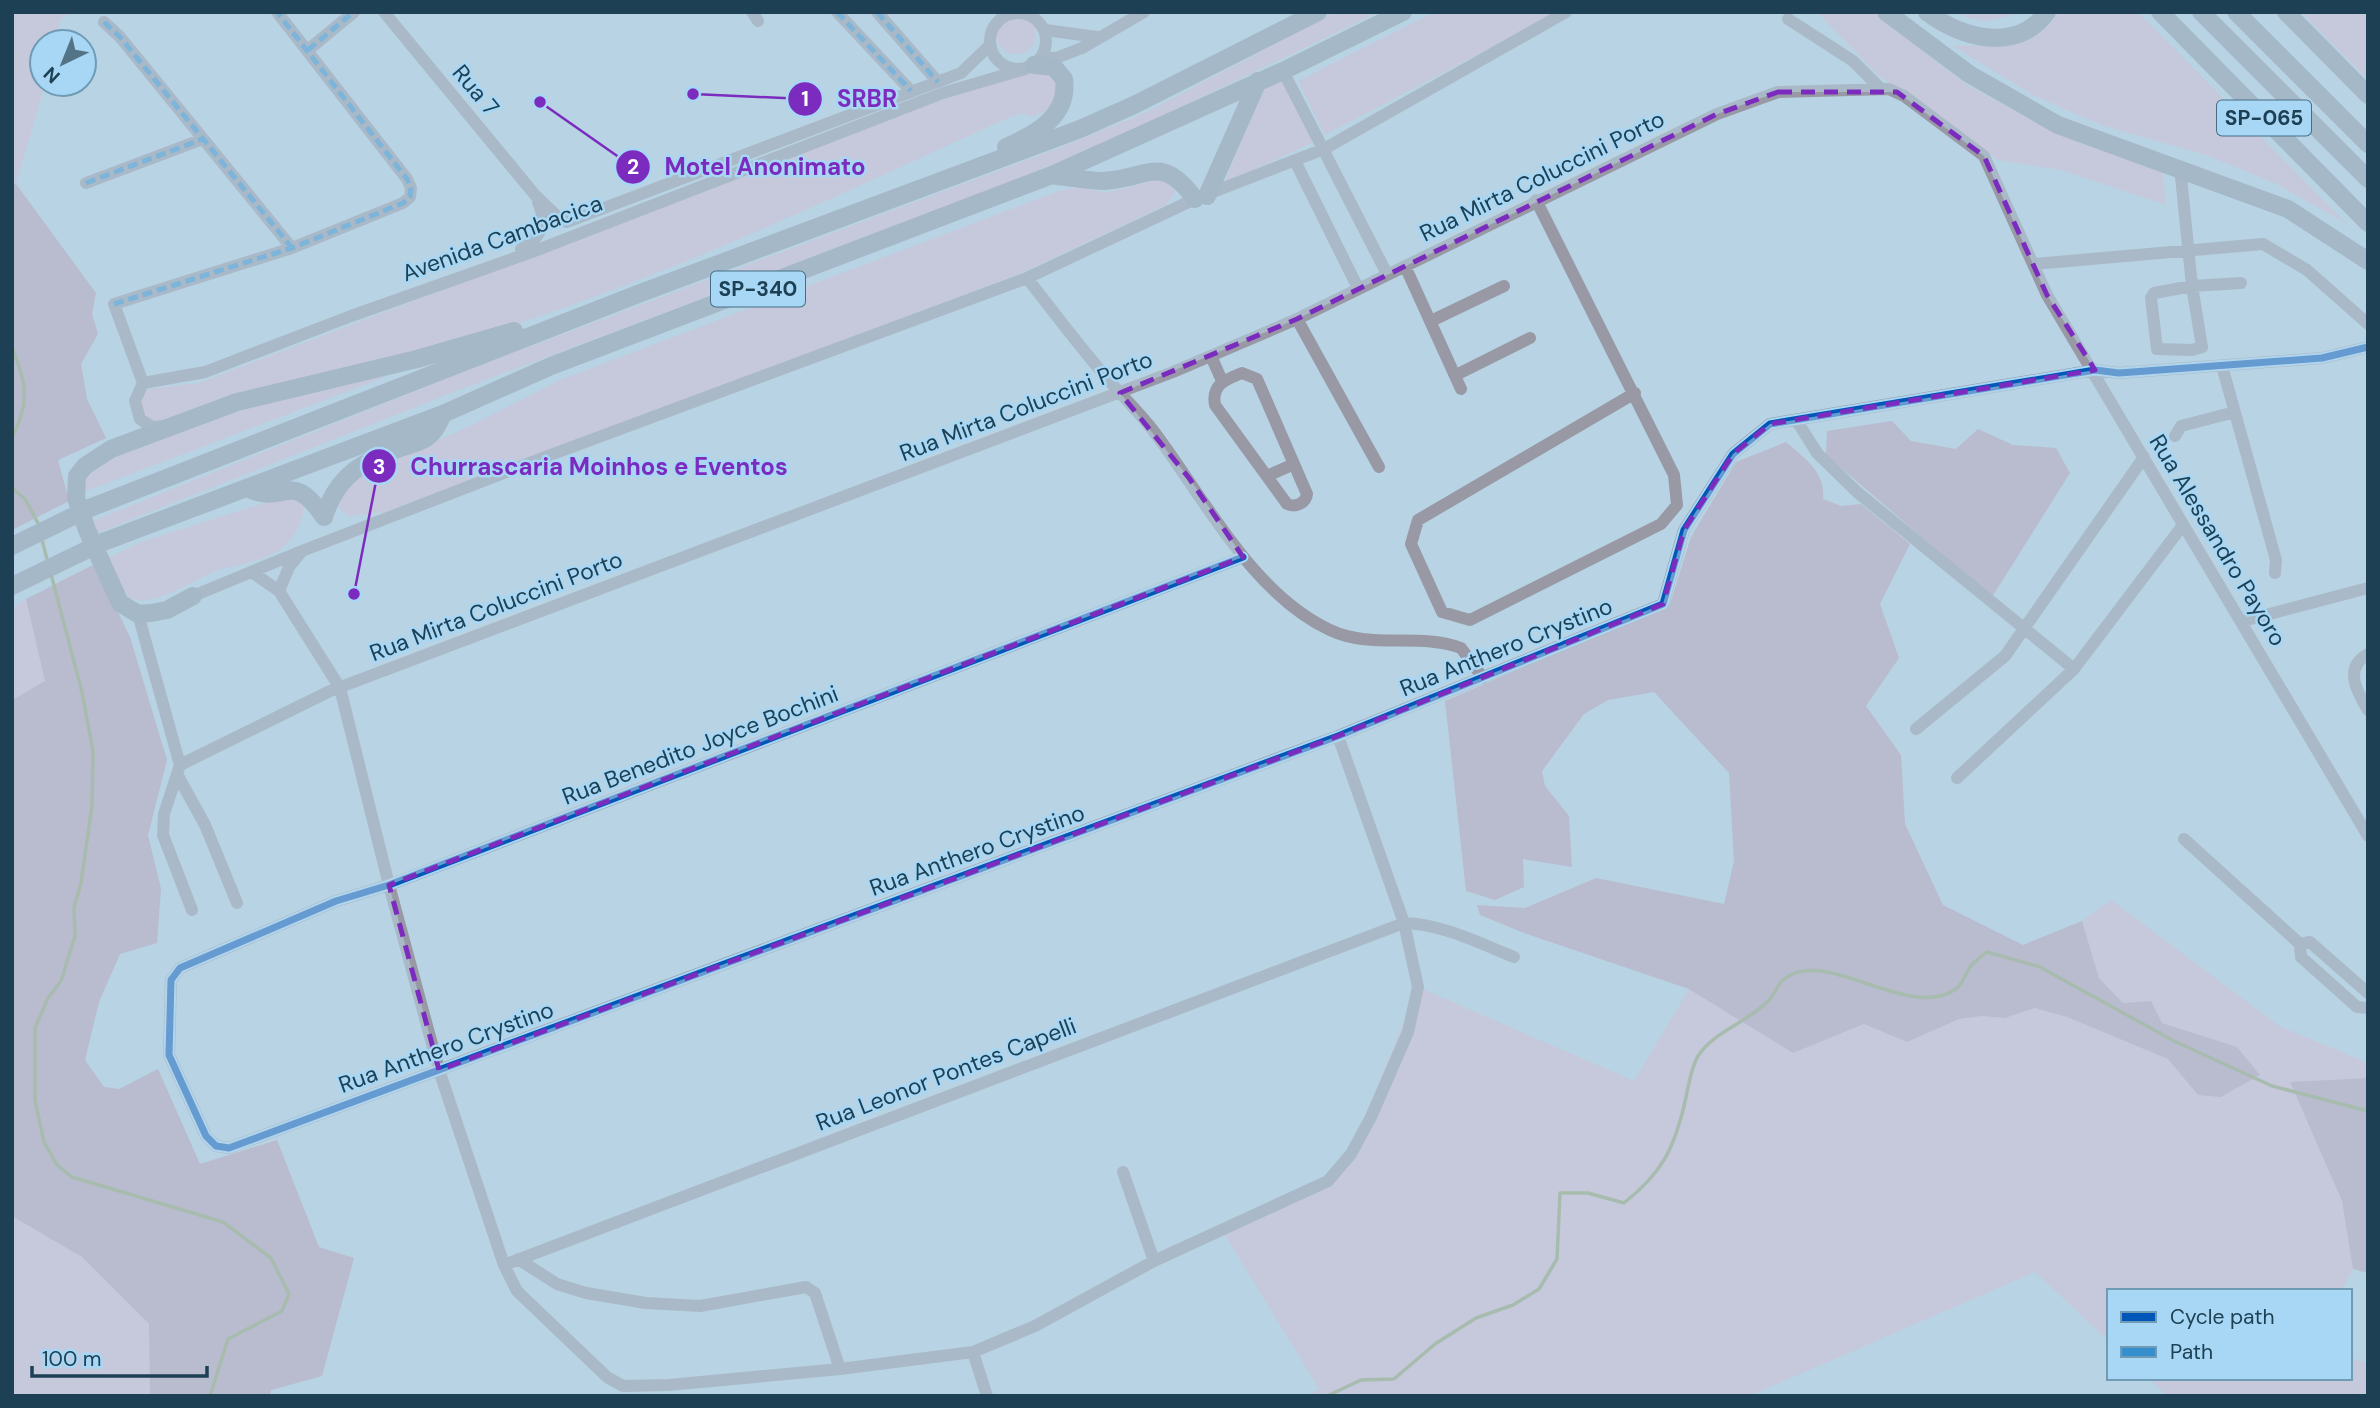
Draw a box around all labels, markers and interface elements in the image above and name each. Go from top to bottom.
north arrow [28,28,98,98]
street label: Rua 7 [446,58,506,122]
text: N [38,61,65,89]
callout: SRBR [788,76,911,121]
text: SRBR [837,83,897,114]
text: 1 [801,85,809,113]
road number: SP-065 [2217,100,2311,136]
street label: Rua Mirta Coluccini Porto [1415,104,1669,248]
callout: Motel Anonimato [616,144,880,189]
text: Motel Anonimato [664,151,866,182]
text: 2 [627,153,639,181]
street label: Avenida Cambacica [398,188,606,288]
road number: SP-340 [711,272,805,306]
street label: Rua Mirta Coluccini Porto [895,344,1157,468]
street label: Rua Alessandro Payoro [2143,429,2293,651]
callout: Churrascaria Moinhos e Eventos [361,444,802,489]
text: Churrascaria Moinhos e Eventos [410,451,788,482]
text: 3 [373,453,385,481]
street label: Rua Mirta Coluccini Porto [365,544,627,668]
street label: Rua Anthero Crystino [1395,591,1617,703]
street label: Rua Benedito Joyce Bochini [558,678,842,812]
street label: Rua Anthero Crystino [865,797,1089,903]
street label: Rua Anthero Crystino [334,994,558,1100]
street label: Rua Leonor Pontes Capelli [812,1010,1080,1138]
legend [2107,1289,2352,1380]
text: Cycle path [2170,1303,2275,1331]
scale bar [32,1334,206,1378]
text: Path [2170,1338,2213,1366]
text: 100 m [42,1345,102,1373]

